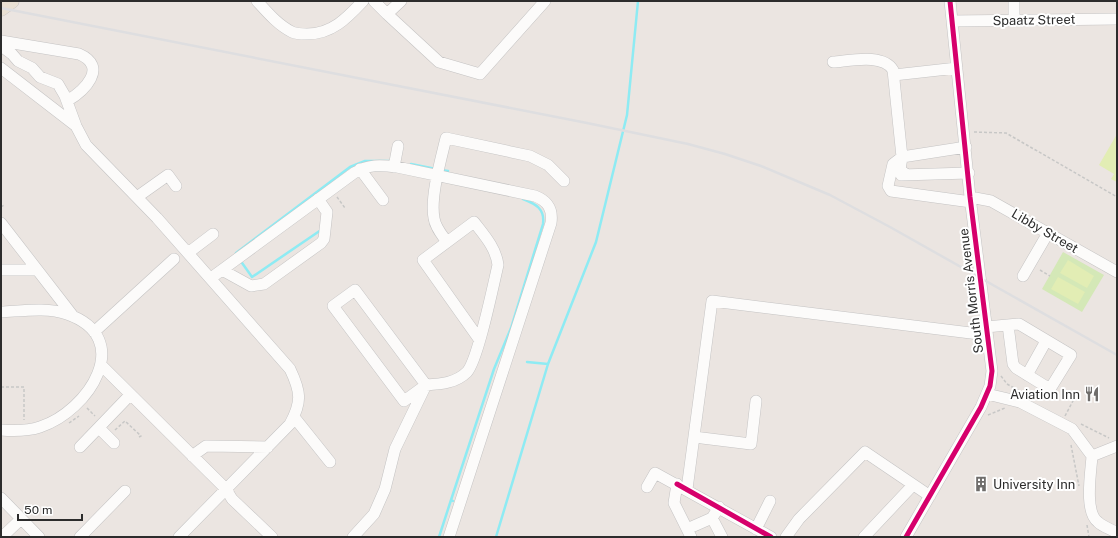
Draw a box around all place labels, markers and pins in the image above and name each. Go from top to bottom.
restaurant icon: Aviation Inn [1083,385,1101,403]
place label: Aviation Inn [1010,387,1080,402]
building icon: University Inn [972,475,990,493]
place label: University Inn [993,477,1075,492]

